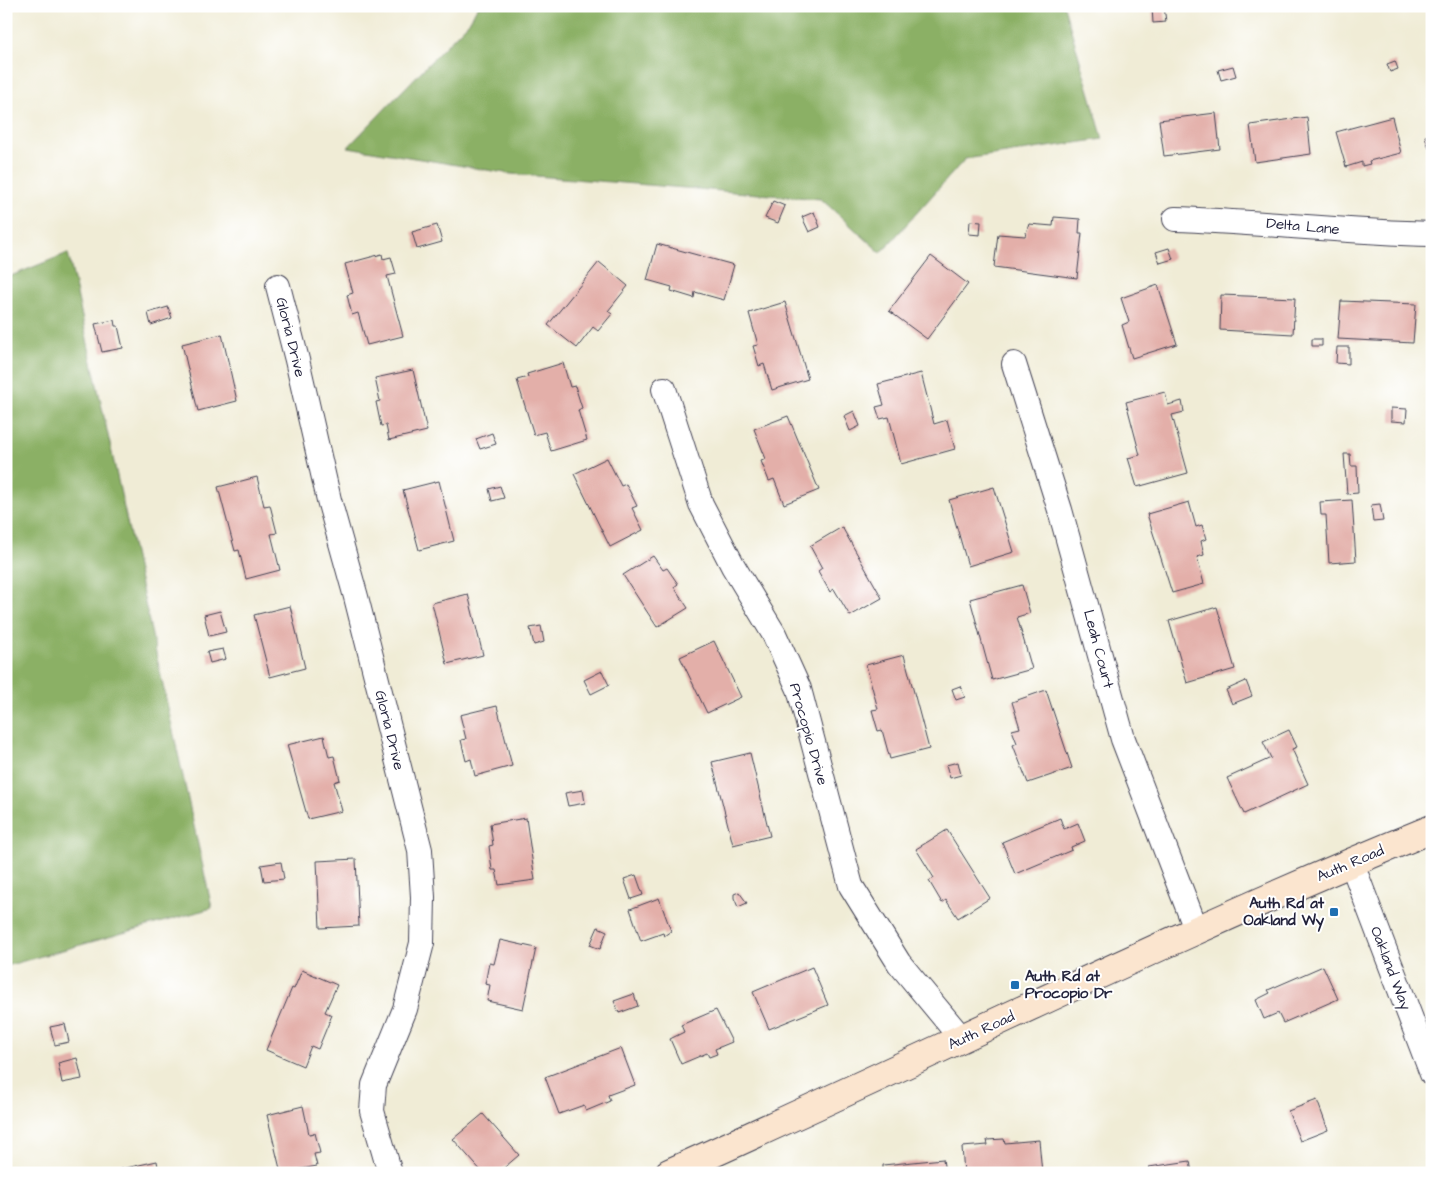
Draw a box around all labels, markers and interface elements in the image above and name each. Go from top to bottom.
street label: Delta Lane [1265,213,1341,240]
street label: Gloria Drive [270,295,311,379]
street label: Leah Court [1078,607,1119,691]
street label: Procopio Drive [784,681,833,788]
street label: Gloria Drive [369,688,410,772]
street label: Auth Road [1313,840,1387,887]
place label: Auth Rd at Oakland Wy [1244,893,1325,932]
marker: Auth Rd at Oakland Wy [1328,906,1340,918]
street label: Oakland Way [1364,923,1416,1013]
place label: Auth Rd at Procopio Dr [1025,966,1113,1004]
marker: Auth Rd at Procopio Dr [1009,979,1021,991]
street label: Auth Road [945,1006,1018,1055]

